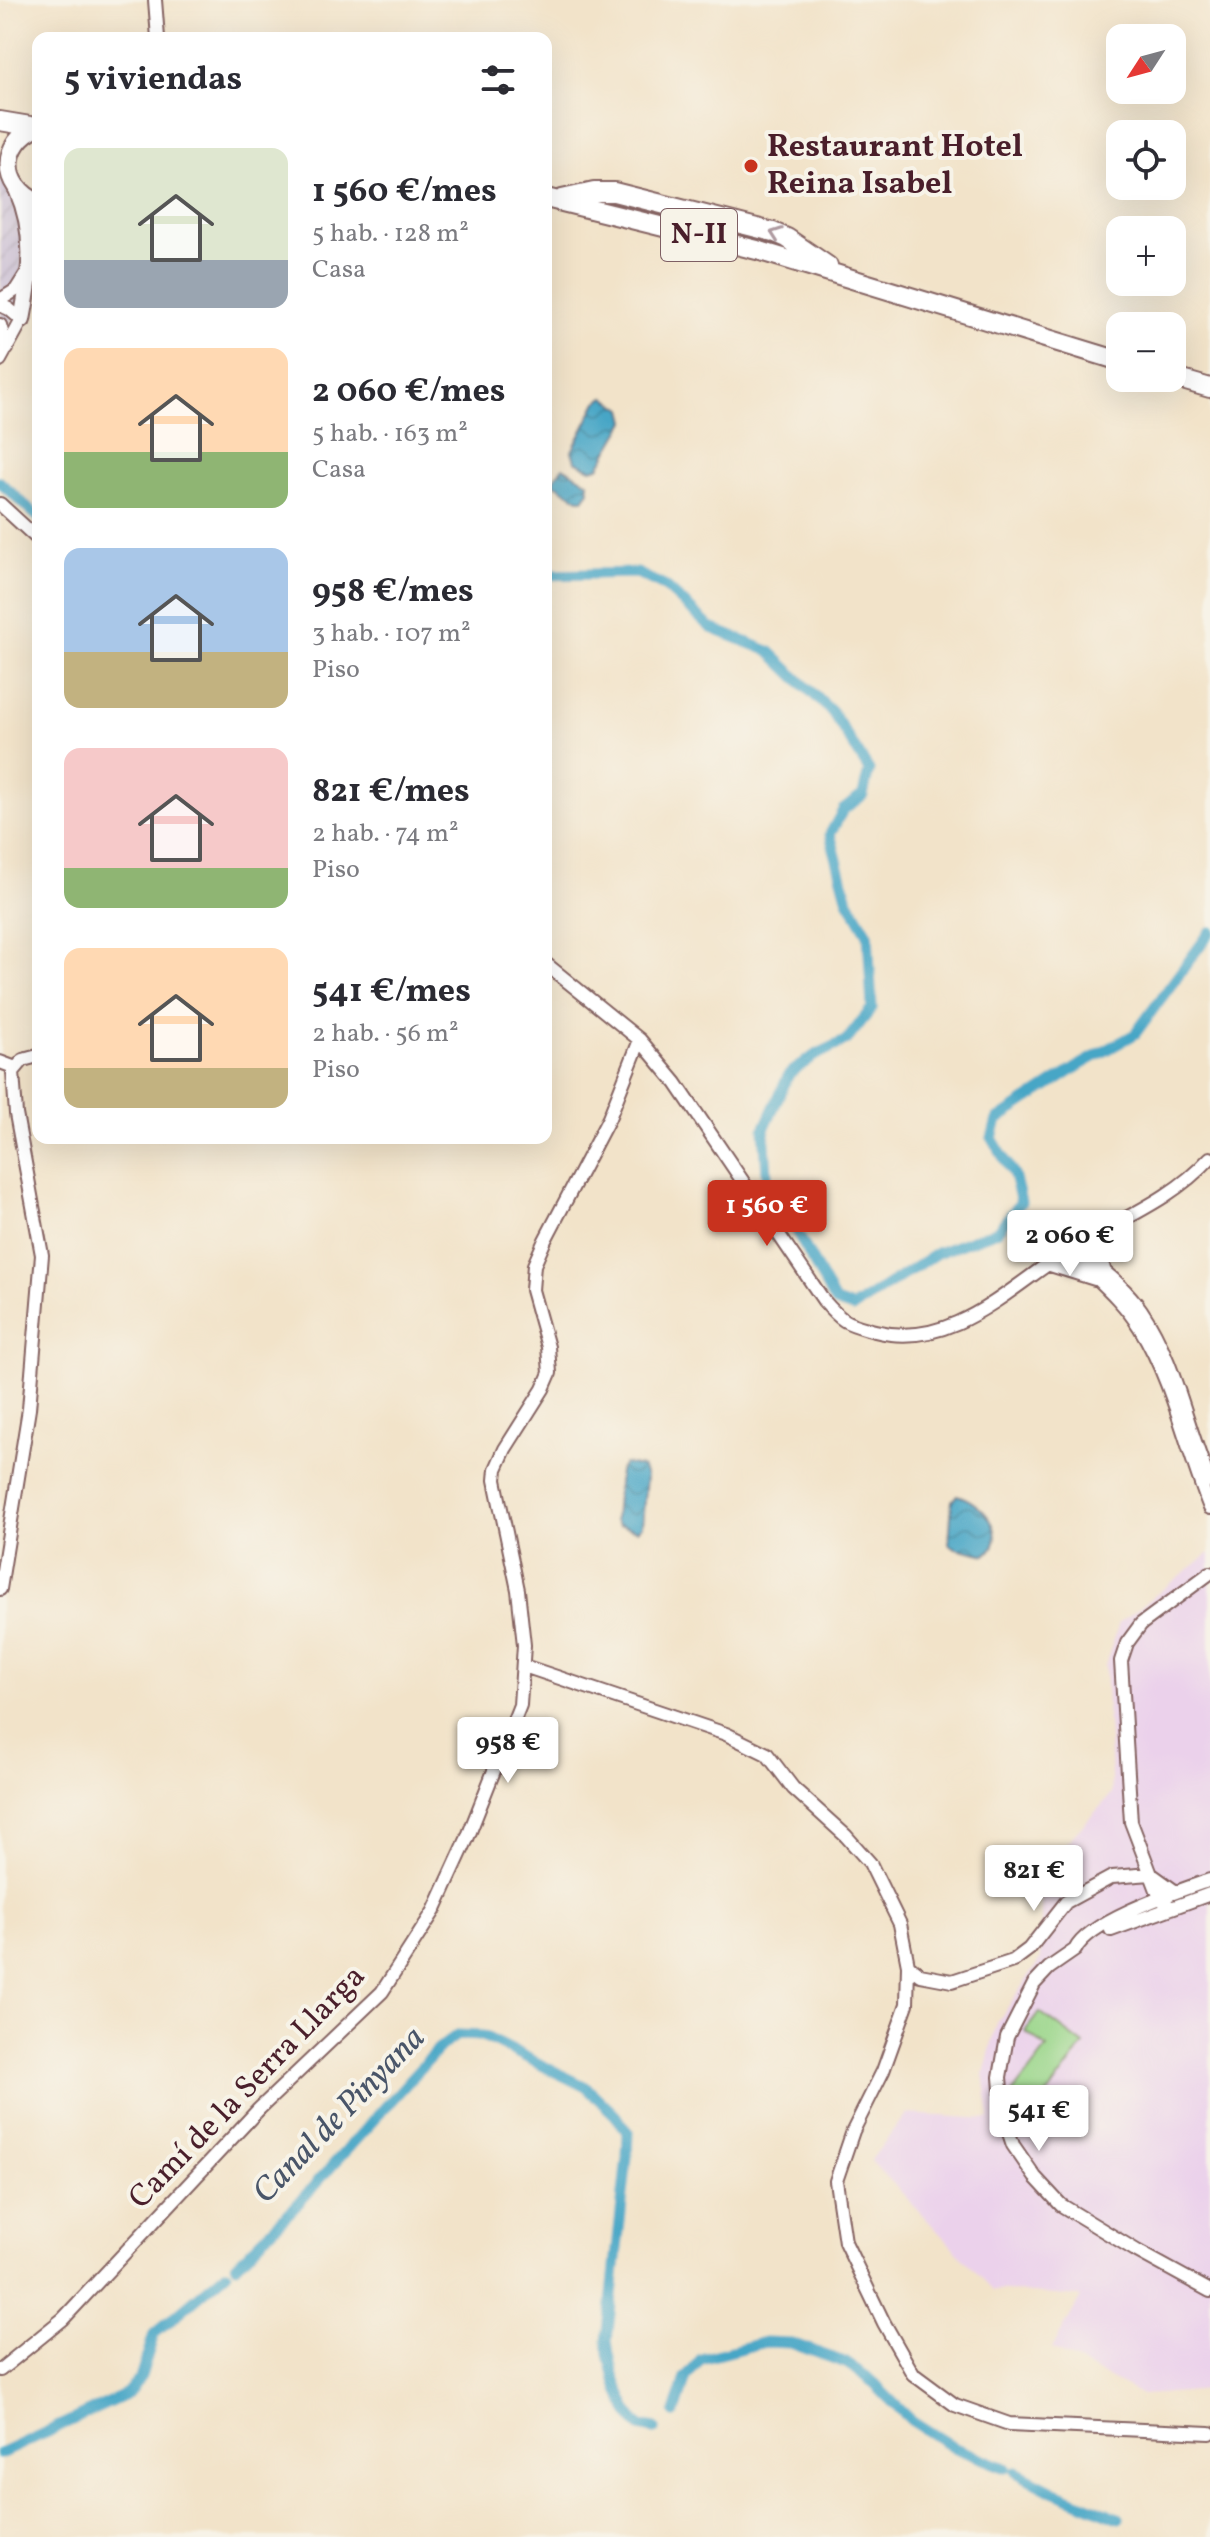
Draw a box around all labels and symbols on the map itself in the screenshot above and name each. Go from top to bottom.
north arrow [1106,24,1186,104]
place label: Restaurant Hotel Reina Isabel [767,126,1023,207]
marker: Restaurant Hotel Reina Isabel [742,157,760,175]
road number: N-II [661,209,737,261]
one-way arrow [770,227,784,244]
pin: 1 560 € [693,1180,841,1248]
pin: 2 060 € [996,1210,1144,1278]
pin: 958 € [452,1717,564,1785]
pin: 821 € [978,1845,1090,1913]
street label: Camí de la Serra Llarga [120,1956,376,2220]
water label: Canal de Pinyana [243,2017,437,2215]
pin: 541 € [983,2085,1095,2153]

